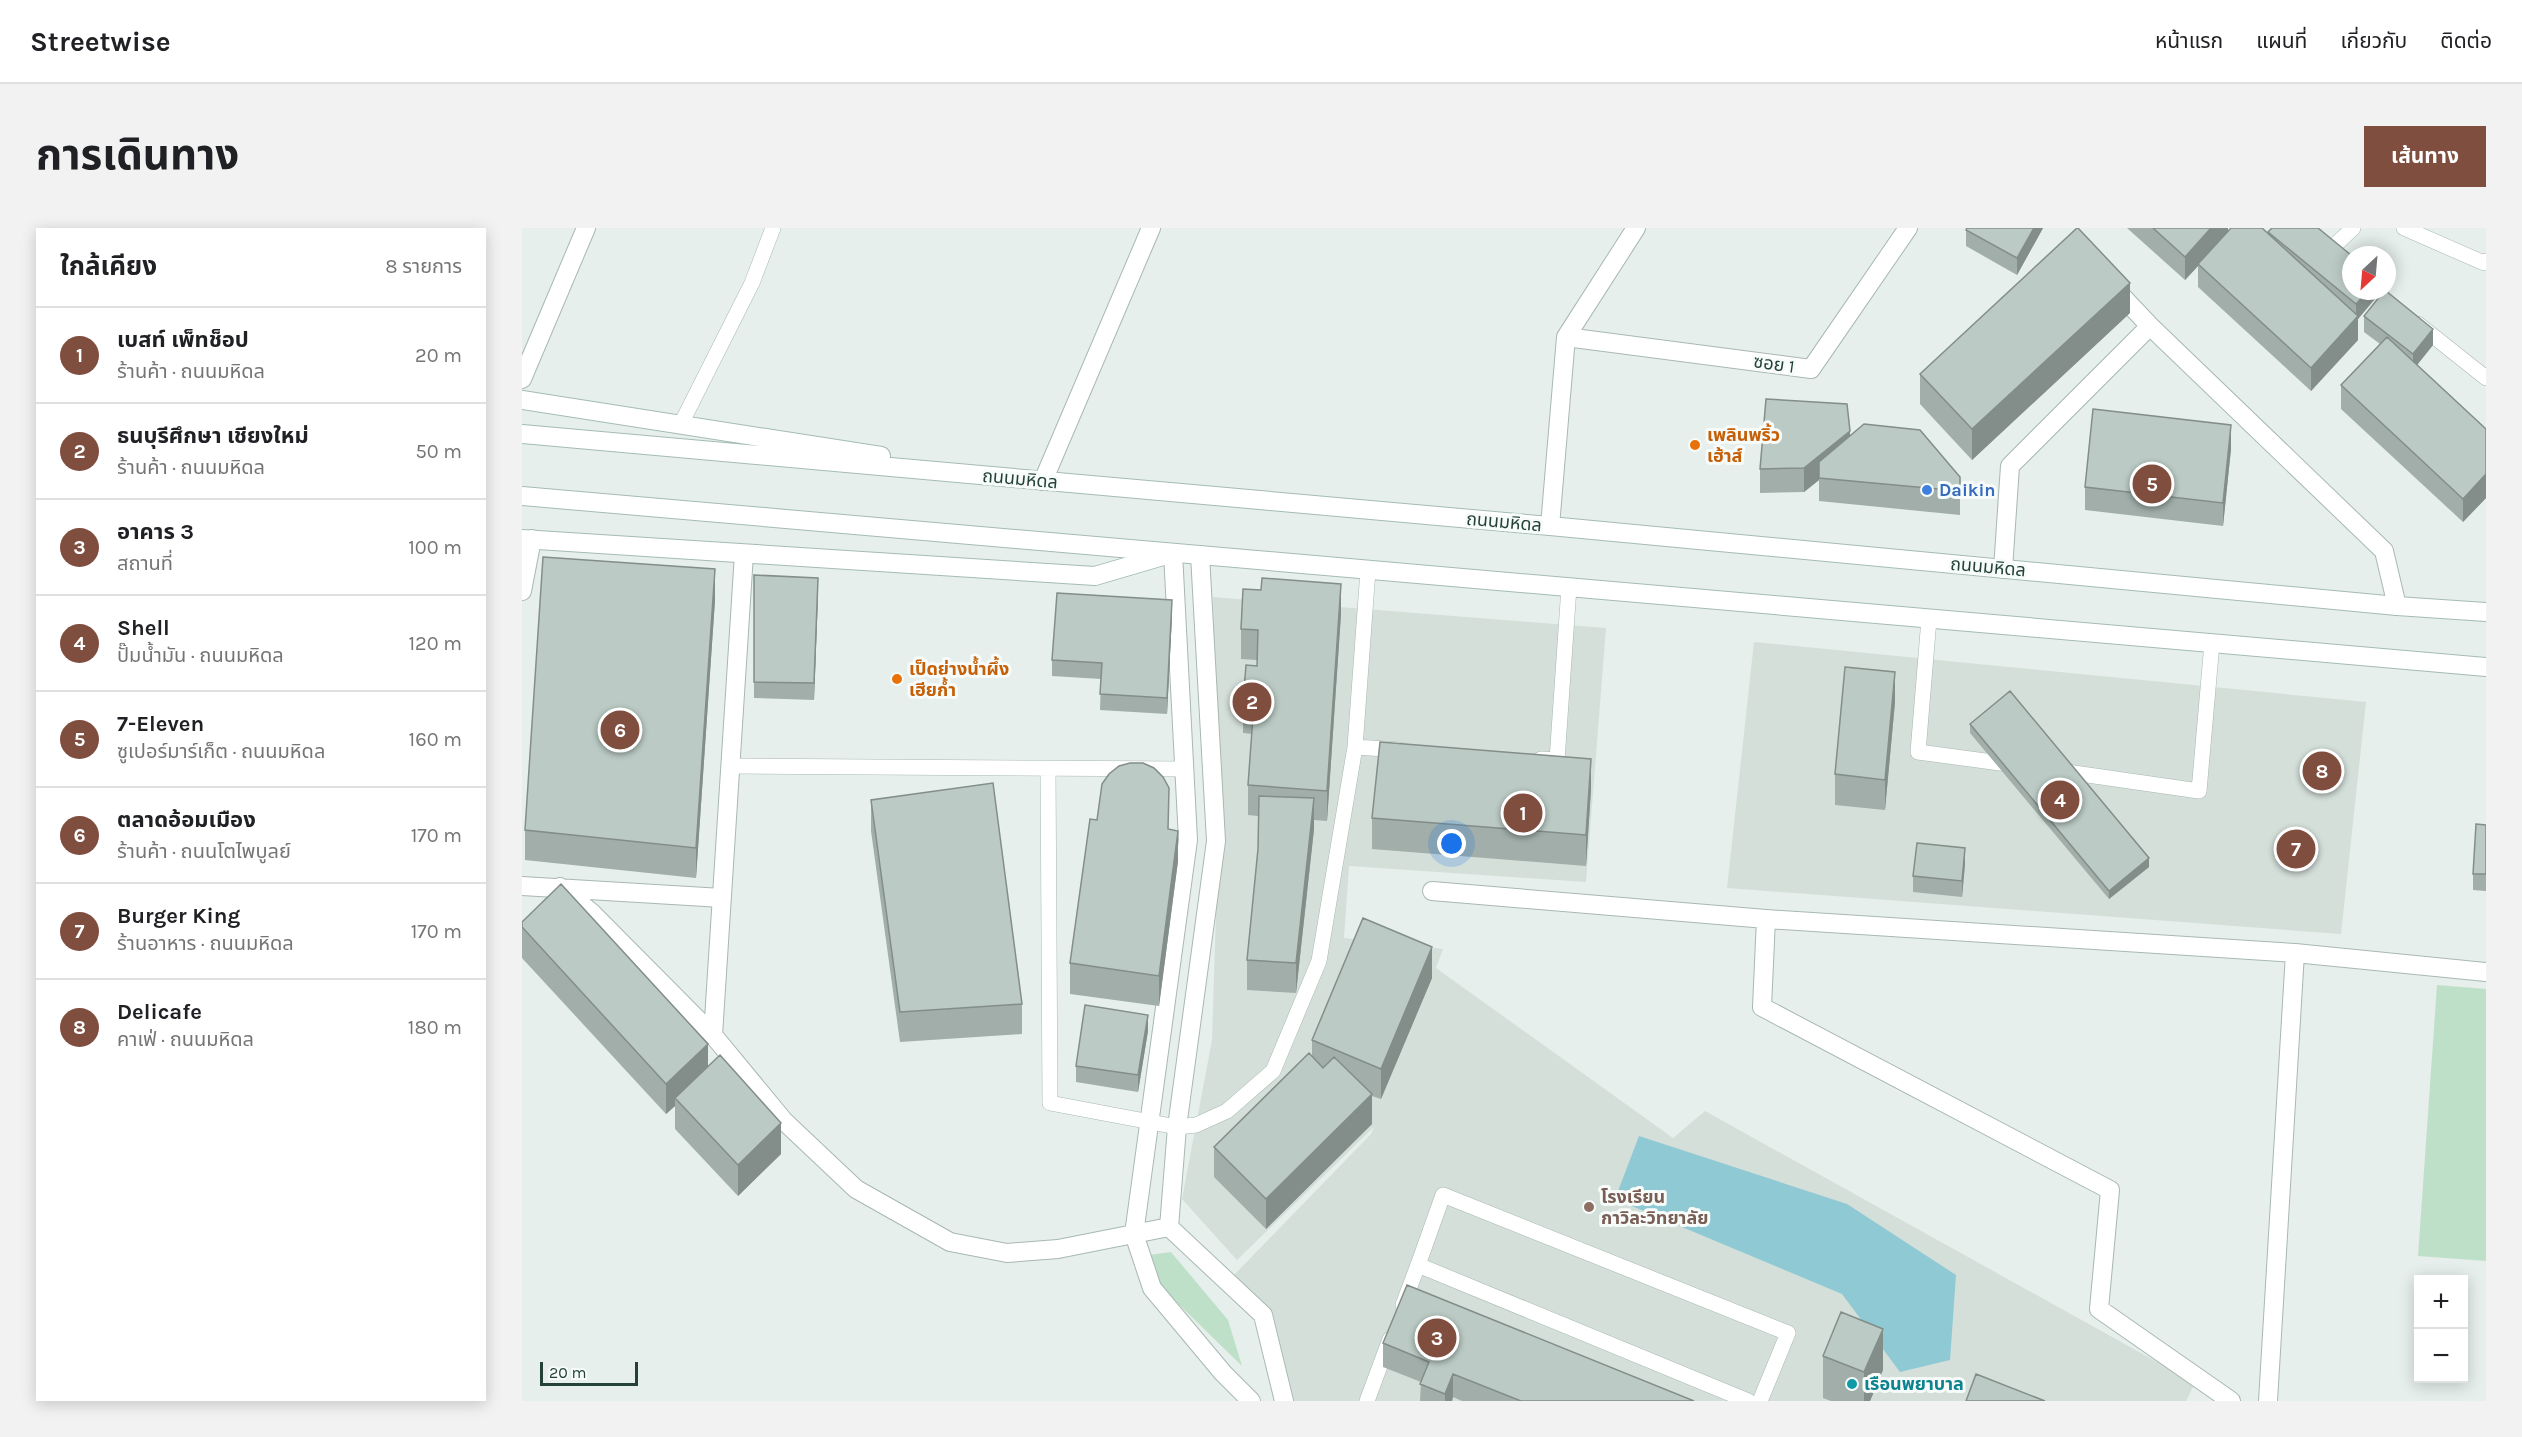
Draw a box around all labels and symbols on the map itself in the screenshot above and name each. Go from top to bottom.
north arrow [2342,246,2396,300]
street label: ซอย 1 [1752,350,1796,378]
place label: เพลินพริ้ว เฮ้าส์ [1707,423,1780,467]
marker: เพลินพริ้ว เฮ้าส์ [1688,438,1702,452]
pin: 5 [2132,462,2172,506]
street label: ถนนมหิดล [981,465,1059,493]
place label: Daikin [1939,479,1996,501]
marker: Daikin [1920,483,1934,497]
street label: ถนนมหิดล [1465,508,1543,536]
street label: ถนนมหิดล [1949,553,2027,581]
place label: เป็ดย่างน้ำผึ้ง เฮียก้ำ [909,656,1009,701]
marker: เป็ดย่างน้ำผึ้ง เฮียก้ำ [890,672,904,686]
pin: 2 [1232,680,1272,724]
pin: 6 [600,708,640,752]
pin: 8 [2302,748,2342,794]
pin: 4 [2040,778,2080,822]
pin: 1 [1504,790,1542,836]
pin: 7 [2276,826,2316,872]
your location [1437,829,1466,858]
place label: โรงเรียน กาวิละวิทยาลัย [1601,1186,1708,1229]
marker: โรงเรียน กาวิละวิทยาลัย [1582,1200,1596,1214]
pin: 3 [1418,1316,1456,1360]
scale bar [540,1359,638,1386]
place label: เรือนพยาบาล [1864,1373,1964,1395]
marker: เรือนพยาบาล [1845,1377,1859,1391]

